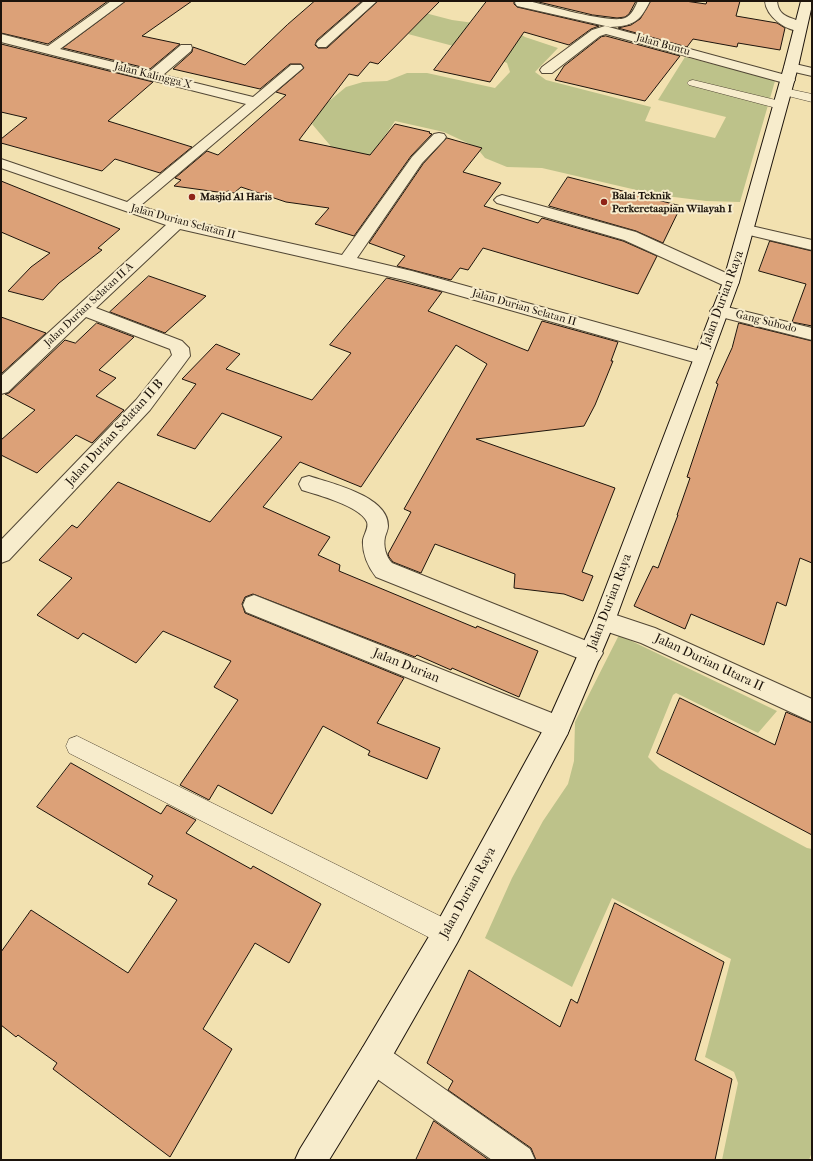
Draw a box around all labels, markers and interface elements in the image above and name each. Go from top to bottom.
street label: Jalan Buntu [634,31,692,59]
street label: Jalan Kalingga X [113,60,193,92]
place label: Balai Teknik Perkeretaapian Wilayah I [612,189,732,215]
place label: Masjid Al Haris [200,190,272,204]
marker: Masjid Al Haris [187,192,197,202]
marker: Balai Teknik Perkeretaapian Wilayah I [599,197,609,207]
street label: Jalan Durian Selatan II [129,202,237,242]
street label: Jalan Durian Raya [698,249,748,349]
street label: Jalan Durian Selatan II A [42,260,136,350]
street label: Jalan Durian Selatan II [470,287,578,329]
street label: Gang Suhodo [734,308,798,336]
street label: Jalan Durian Selatan II B [63,376,167,490]
street label: Jalan Durian Raya [584,552,636,652]
street label: Jalan Durian Utara II [652,631,766,695]
street label: Jalan Durian [370,646,442,686]
street label: Jalan Durian Raya [437,845,499,941]

